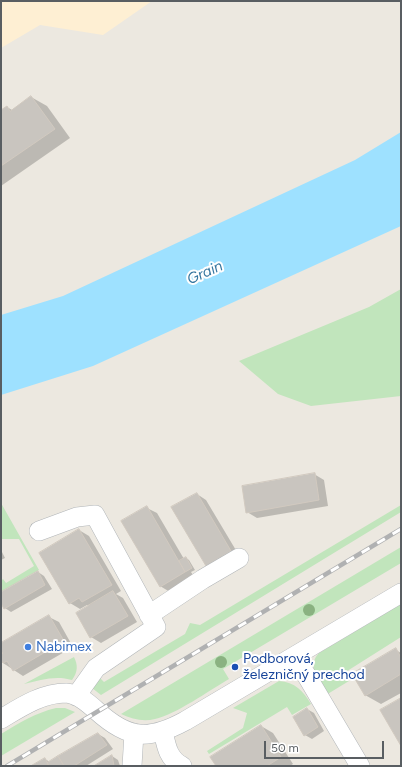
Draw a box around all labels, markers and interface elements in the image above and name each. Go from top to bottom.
water label: Grain [184,257,226,289]
place label: Nabimex [36,639,92,655]
marker: Nabimex [23,642,33,652]
place label: Podborová, železničný prechod [243,651,365,684]
marker: Podborová, železničný prechod [230,662,240,672]
scale bar [266,733,386,759]
text: 50 m [271,741,299,755]

